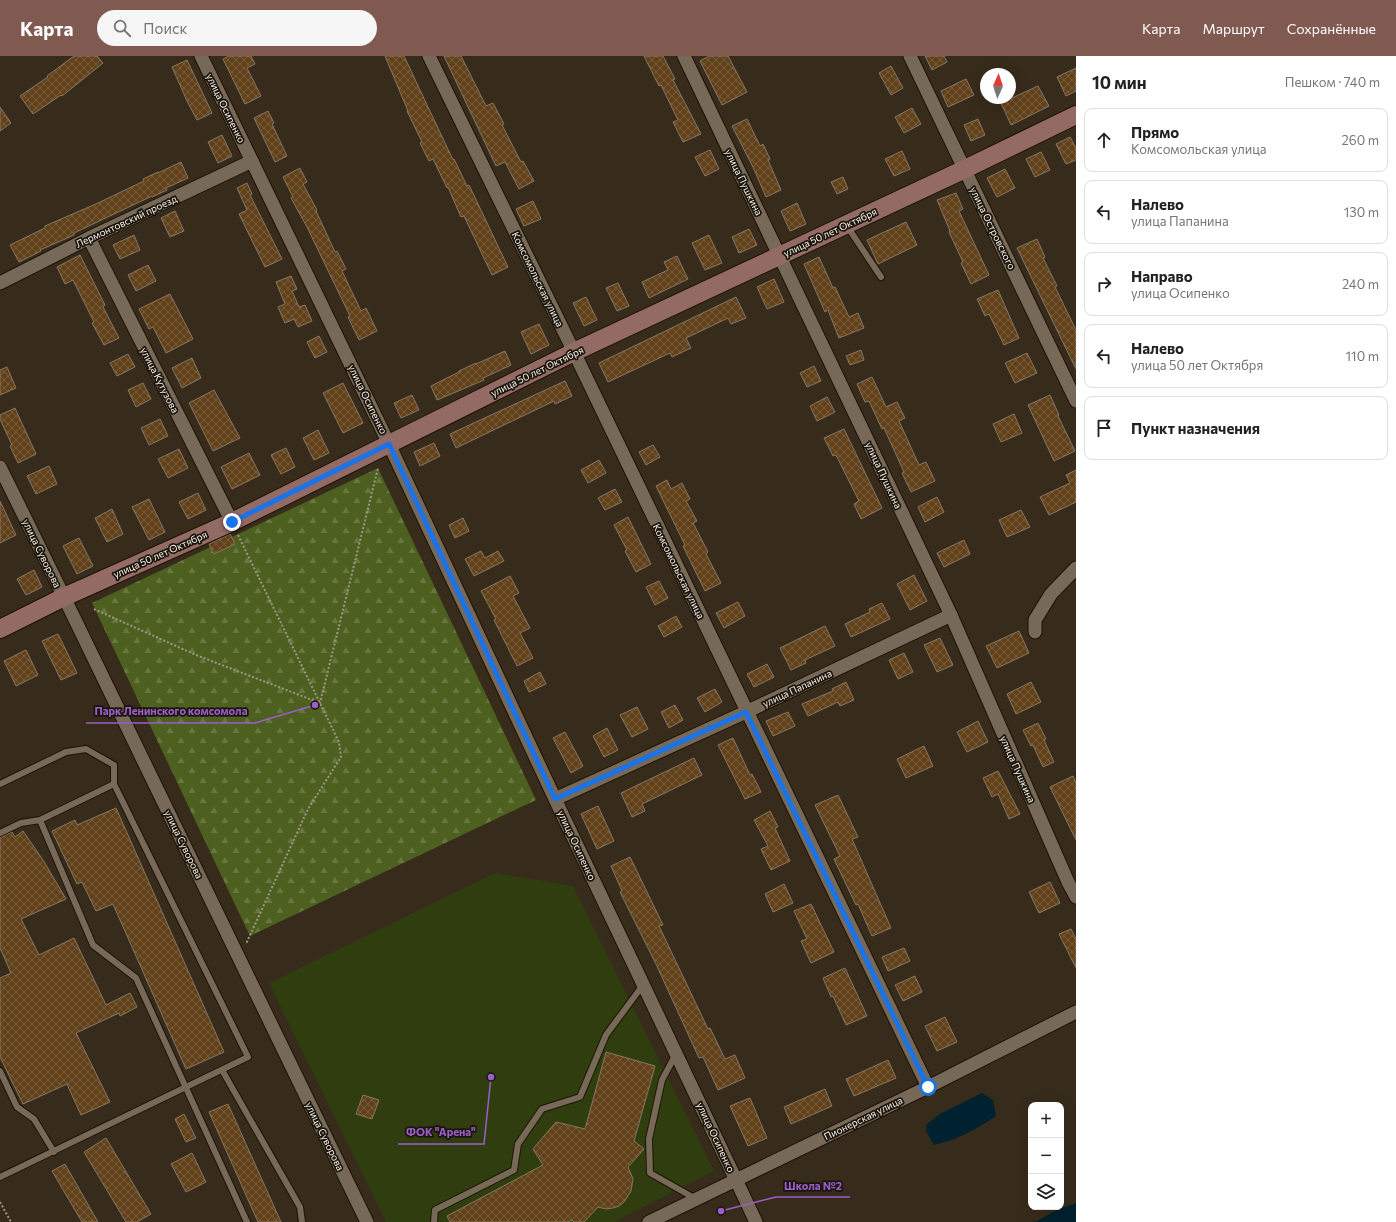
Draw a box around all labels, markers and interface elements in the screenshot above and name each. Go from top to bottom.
search box [97,10,377,46]
text: Карта [20,17,73,40]
icon: search [111,17,133,39]
text: Поиск [143,19,188,37]
text: Карта [1142,20,1180,37]
text: Маршрут [1202,20,1265,37]
text: Сохранённые [1287,20,1376,37]
north arrow [980,68,1016,104]
street label: улица Осипенко [204,71,248,145]
text: 10 мин [1092,72,1147,93]
text: Пешком · 740 m [1285,74,1380,90]
text: Прямо [1131,123,1179,141]
icon: ahead [1093,129,1115,151]
text: 260 m [1342,132,1379,148]
text: Комсомольская улица [1131,141,1266,157]
street label: улица Пушкина [723,147,765,217]
street label: улица Островского [968,185,1018,271]
street label: Лермонтовский проезд [73,192,179,250]
text: Налево [1131,195,1184,213]
icon: left [1093,201,1115,223]
text: 130 m [1344,204,1379,220]
street label: улица 50 лет Октября [781,205,879,259]
text: улица Папанина [1131,213,1229,229]
street label: Комсомольская улица [510,230,566,328]
text: Направо [1131,267,1193,285]
icon: right [1093,273,1115,295]
text: 240 m [1342,276,1379,292]
text: улица Осипенко [1131,285,1230,301]
text: Налево [1131,339,1184,357]
street label: улица 50 лет Октября [489,343,585,399]
street label: улица Кутузова [138,345,182,415]
icon: left [1093,345,1115,367]
text: 110 m [1346,348,1379,364]
text: улица 50 лет Октября [1131,357,1263,373]
street label: улица Осипенко [346,362,390,436]
icon: arrive [1093,417,1115,439]
text: Пункт назначения [1131,419,1260,437]
street label: улица Пушкина [863,440,905,510]
route end [223,513,241,531]
street label: улица Суворова [20,517,64,589]
street label: Комсомольская улица [651,522,707,620]
street label: улица 50 лет Октября [111,528,209,580]
street label: улица Папанина [760,667,834,709]
callout: Парк Ленинского комсомола [86,700,255,723]
text: Парк Ленинского комсомола [95,704,248,717]
street label: улица Пушкина [998,734,1038,804]
street label: улица Суворова [162,808,206,880]
street label: улица Осипенко [556,808,598,882]
route start [919,1078,937,1096]
street label: Пионерская улица [822,1094,904,1142]
street label: улица Суворова [303,1100,347,1172]
street label: улица Осипенко [695,1100,737,1174]
map controls [1028,1102,1064,1210]
button: + [1028,1102,1064,1138]
callout: ФОК "Арена" [398,1121,484,1144]
text: ФОК "Арена" [406,1125,476,1138]
button: − [1028,1138,1064,1174]
callout: Школа №2 [776,1174,850,1197]
button: layers [1028,1174,1064,1210]
text: Школа №2 [784,1179,842,1192]

